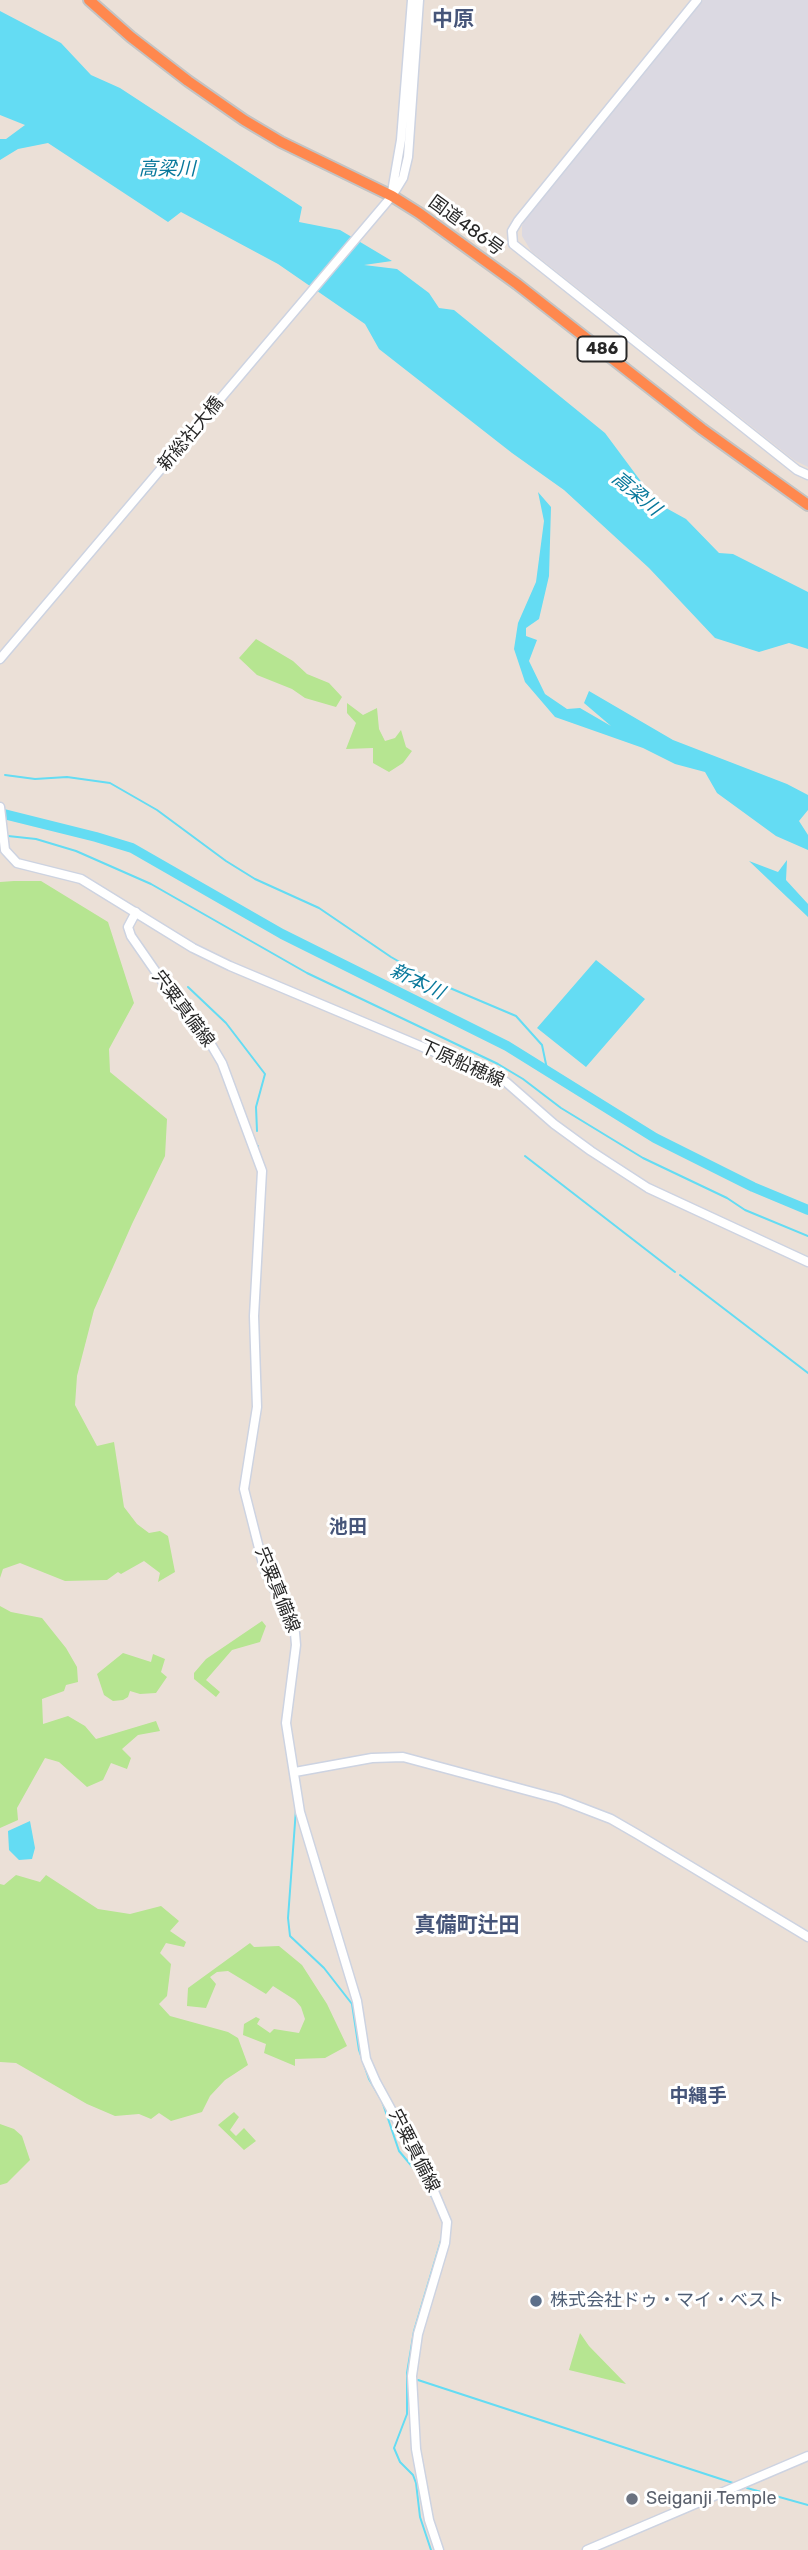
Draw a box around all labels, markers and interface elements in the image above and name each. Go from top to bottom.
district label: 中原 [432,7,474,33]
water label: 高梁川 [139,159,195,181]
street label: 国道486号 [424,192,508,260]
road number: 486 [578,336,626,362]
street label: 新総社大橋 [154,393,228,475]
water label: 高梁川 [607,467,665,521]
water label: 新本川 [386,959,448,1005]
street label: 宍粟真備線 [147,967,219,1051]
street label: 下原船穂線 [416,1036,508,1092]
district label: 池田 [329,1517,367,1539]
street label: 宍粟真備線 [250,1544,304,1636]
district label: 真備町辻田 [415,1913,519,1939]
district label: 中縄手 [670,2086,726,2108]
street label: 宍粟真備線 [384,2106,444,2196]
place label: 株式会社ドゥ・マイ・ベスト [550,2290,784,2312]
marker: 株式会社ドゥ・マイ・ベスト [528,2293,544,2309]
place label: Seiganji Temple [646,2488,777,2510]
marker: Seiganji Temple [624,2491,640,2507]

